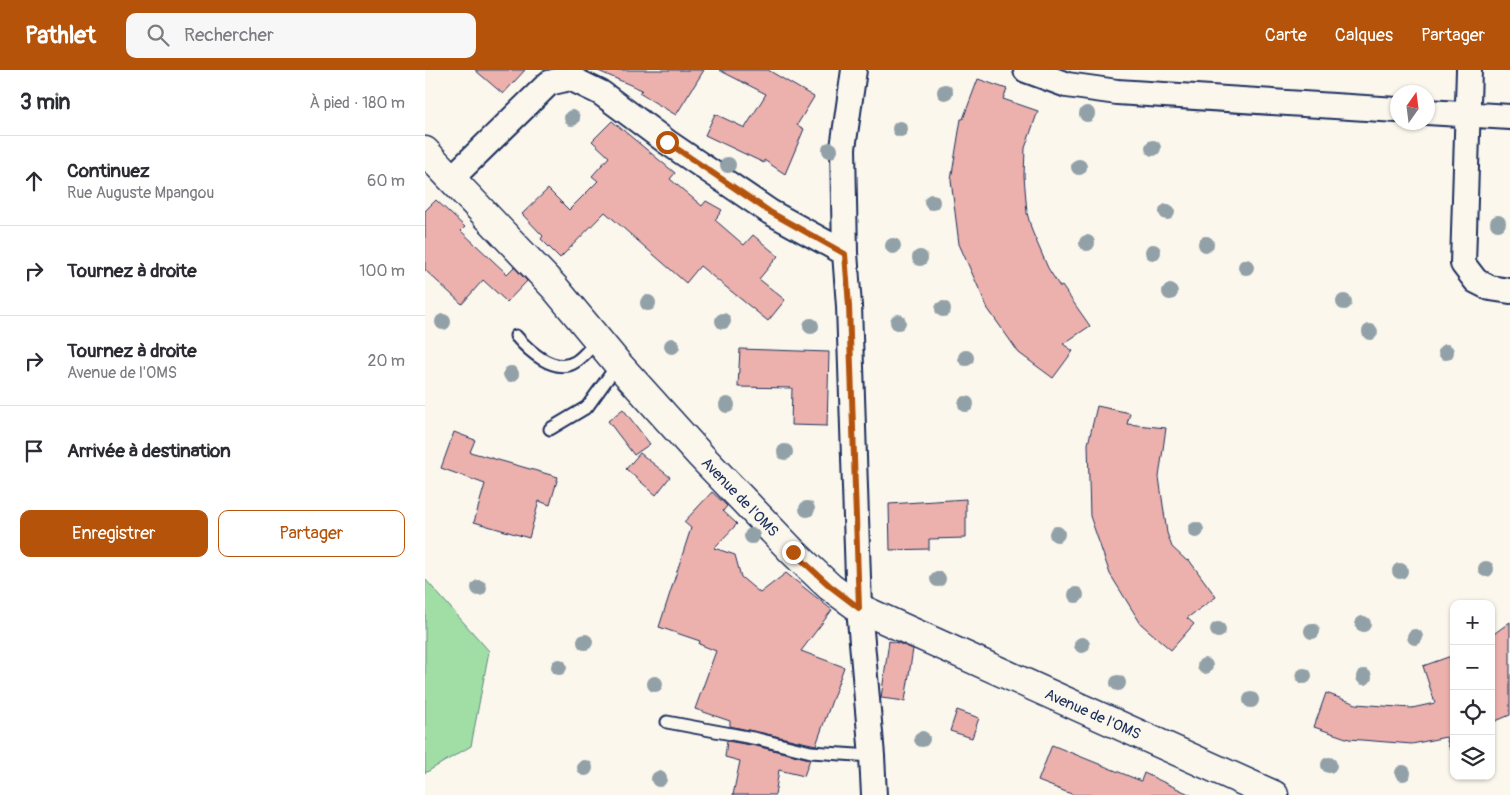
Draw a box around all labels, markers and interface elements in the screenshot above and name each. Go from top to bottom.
search box [126,13,476,58]
text: Pathlet [25,21,96,50]
icon: search [144,21,172,49]
text: Rechercher [184,23,274,47]
text: Carte [1265,24,1307,47]
text: Calques [1335,24,1393,47]
text: Partager [1421,24,1485,47]
north arrow [1390,85,1435,130]
text: 3 min [20,89,70,116]
text: À pied · 180 m [310,93,405,113]
route start [656,131,679,154]
text: Continuez [67,159,150,183]
icon: ahead [20,167,48,195]
text: 60 m [367,171,405,191]
text: Rue Auguste Mpangou [67,183,214,203]
icon: right [20,257,48,285]
text: Tournez à droite [67,259,197,283]
text: 100 m [359,261,405,281]
text: Tournez à droite [67,339,197,363]
icon: right [20,347,48,375]
text: 20 m [367,351,405,371]
text: Avenue de l'OMS [67,363,177,383]
icon: arrive [20,437,48,465]
text: Arrivée à destination [67,439,231,463]
street label: Avenue de l'OMS [697,454,782,541]
button: Enregistrer [20,510,208,557]
button: Partager [218,510,405,557]
route end [782,541,805,564]
map controls [1450,600,1495,780]
button: + [1450,600,1495,645]
button: − [1450,645,1495,690]
street label: Avenue de l'OMS [1042,685,1144,744]
button: locate [1450,690,1495,735]
button: layers [1450,735,1495,780]

